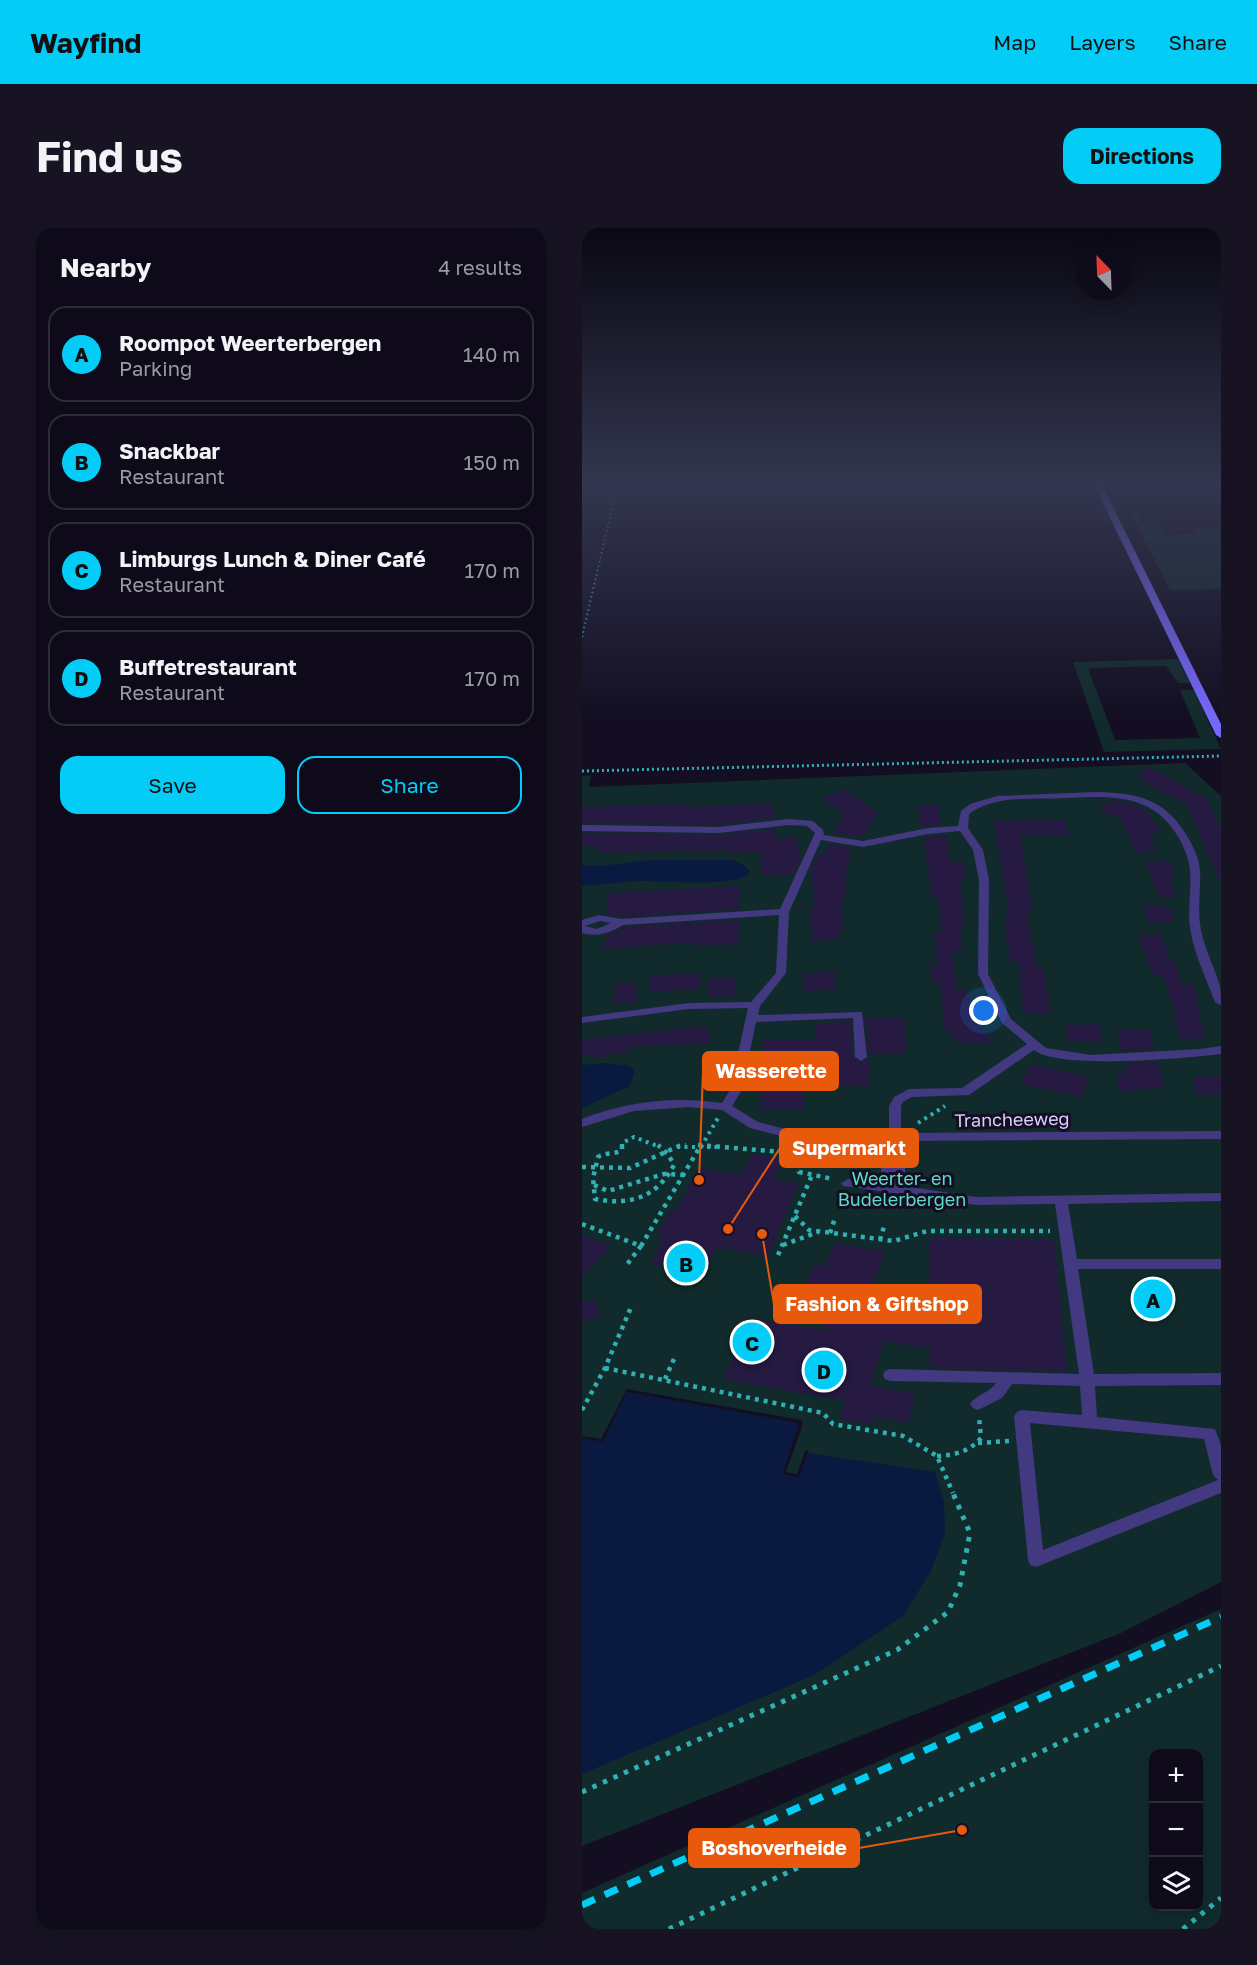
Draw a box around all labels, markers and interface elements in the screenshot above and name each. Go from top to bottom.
text: Wayfind [30,26,142,59]
text: Map [993,29,1036,55]
text: Layers [1069,29,1136,55]
text: Share [1169,29,1227,55]
button: Directions [1063,128,1221,184]
text: Find us [36,131,183,181]
north arrow [1077,246,1131,300]
text: Nearby [60,252,151,283]
text: 4 results [438,255,522,279]
text: Roompot Weerterbergen [119,329,381,356]
text: A [74,342,89,366]
text: 140 m [463,342,520,366]
text: Parking [119,356,192,380]
text: Snackbar [119,437,220,464]
text: B [74,450,89,474]
text: 150 m [464,450,520,474]
text: Restaurant [119,464,225,488]
text: Limburgs Lunch & Diner Café [119,545,426,572]
text: C [74,558,89,582]
text: 170 m [465,558,520,582]
text: Restaurant [119,572,225,596]
text: Buffetrestaurant [119,653,297,680]
text: D [74,666,89,690]
text: 170 m [465,666,520,690]
text: Restaurant [119,680,225,704]
button: Save [60,756,285,814]
button: Share [297,756,522,814]
your location [969,996,998,1025]
callout: Wasserette [703,1052,838,1090]
text: Wasserette [715,1058,827,1082]
street label: Trancheeweg [954,1107,1070,1131]
callout: Supermarkt [780,1129,918,1167]
text: Supermarkt [792,1135,906,1159]
park label: Weerter- en Budelerbergen [838,1167,966,1210]
pin: B [666,1240,706,1286]
pin: A [1134,1276,1172,1322]
callout: Fashion & Giftshop [774,1285,981,1323]
text: Fashion & Giftshop [785,1291,969,1315]
pin: C [732,1320,772,1364]
pin: D [804,1348,844,1392]
map controls [1149,1749,1203,1911]
button: + [1149,1749,1203,1803]
button: − [1149,1803,1203,1857]
callout: Boshoverheide [689,1829,859,1867]
text: Boshoverheide [701,1835,847,1859]
button: layers [1149,1857,1203,1911]

